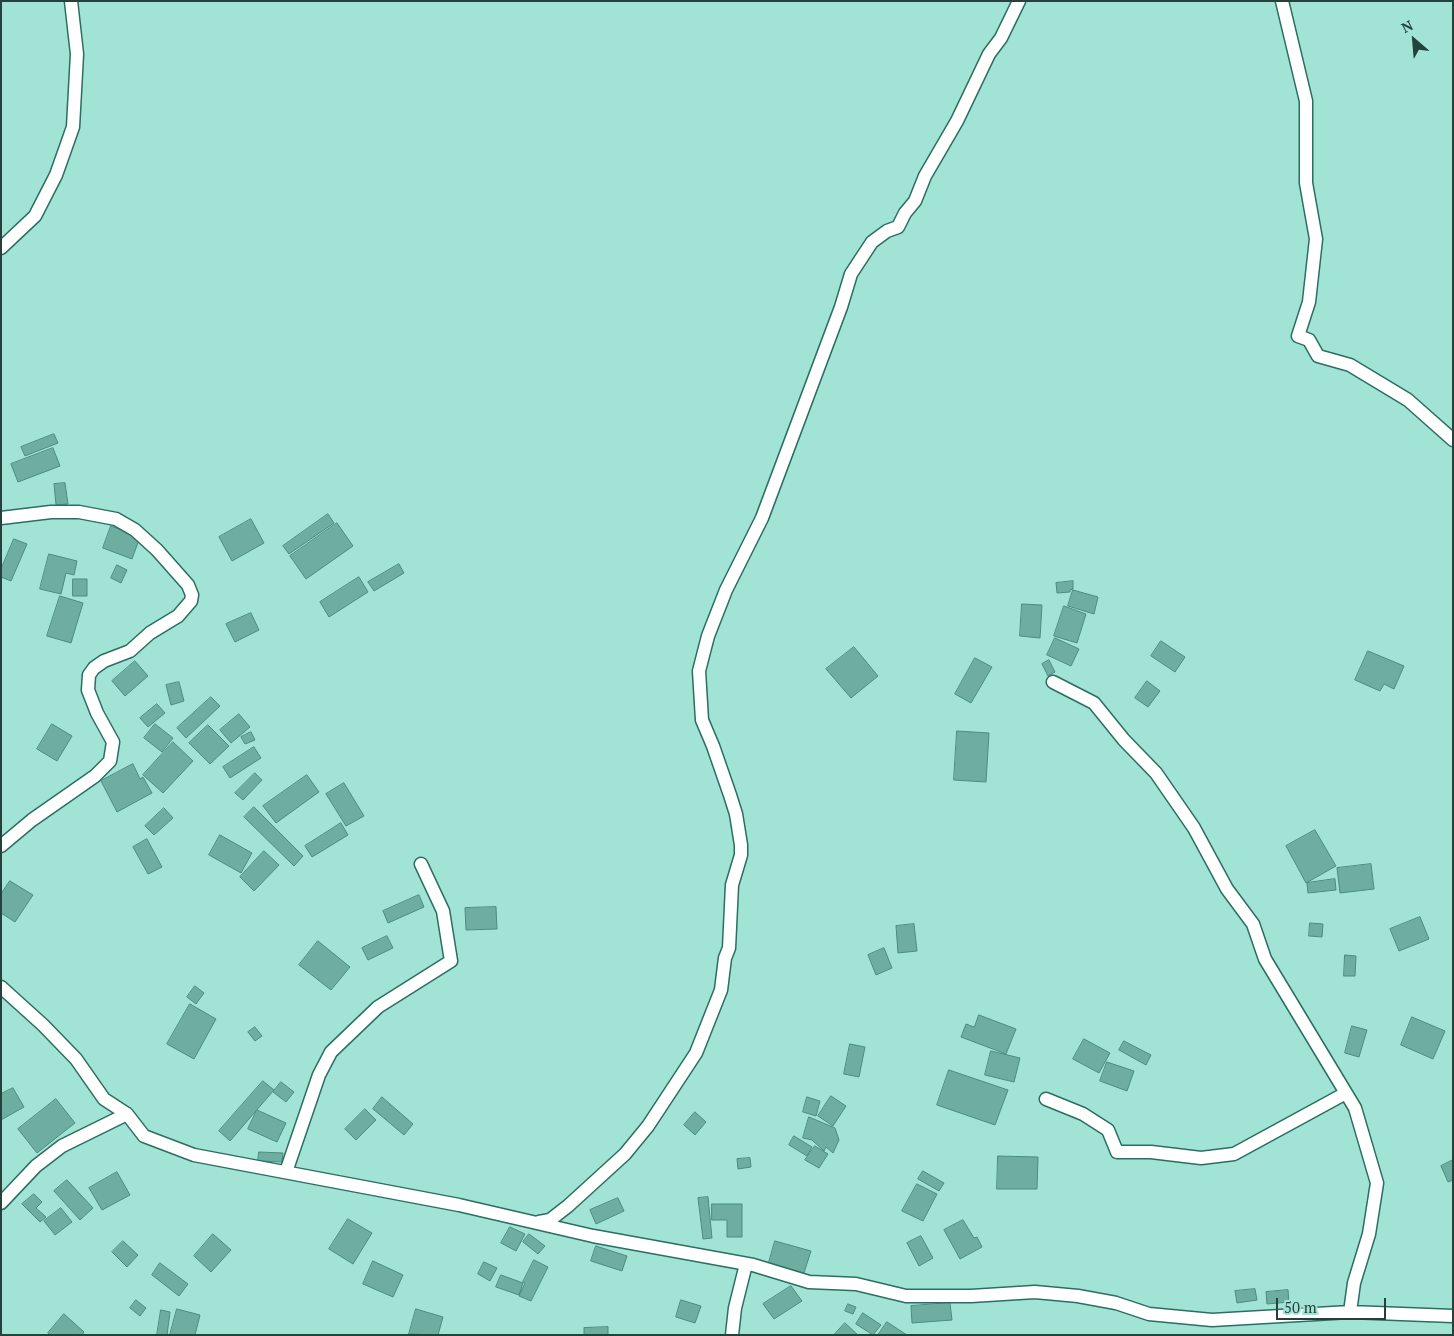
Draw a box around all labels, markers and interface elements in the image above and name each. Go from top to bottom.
north arrow [1389,15,1439,65]
text: N [1398,15,1416,37]
scale bar [1279,1288,1389,1320]
text: 50 m [1284,1297,1317,1317]

